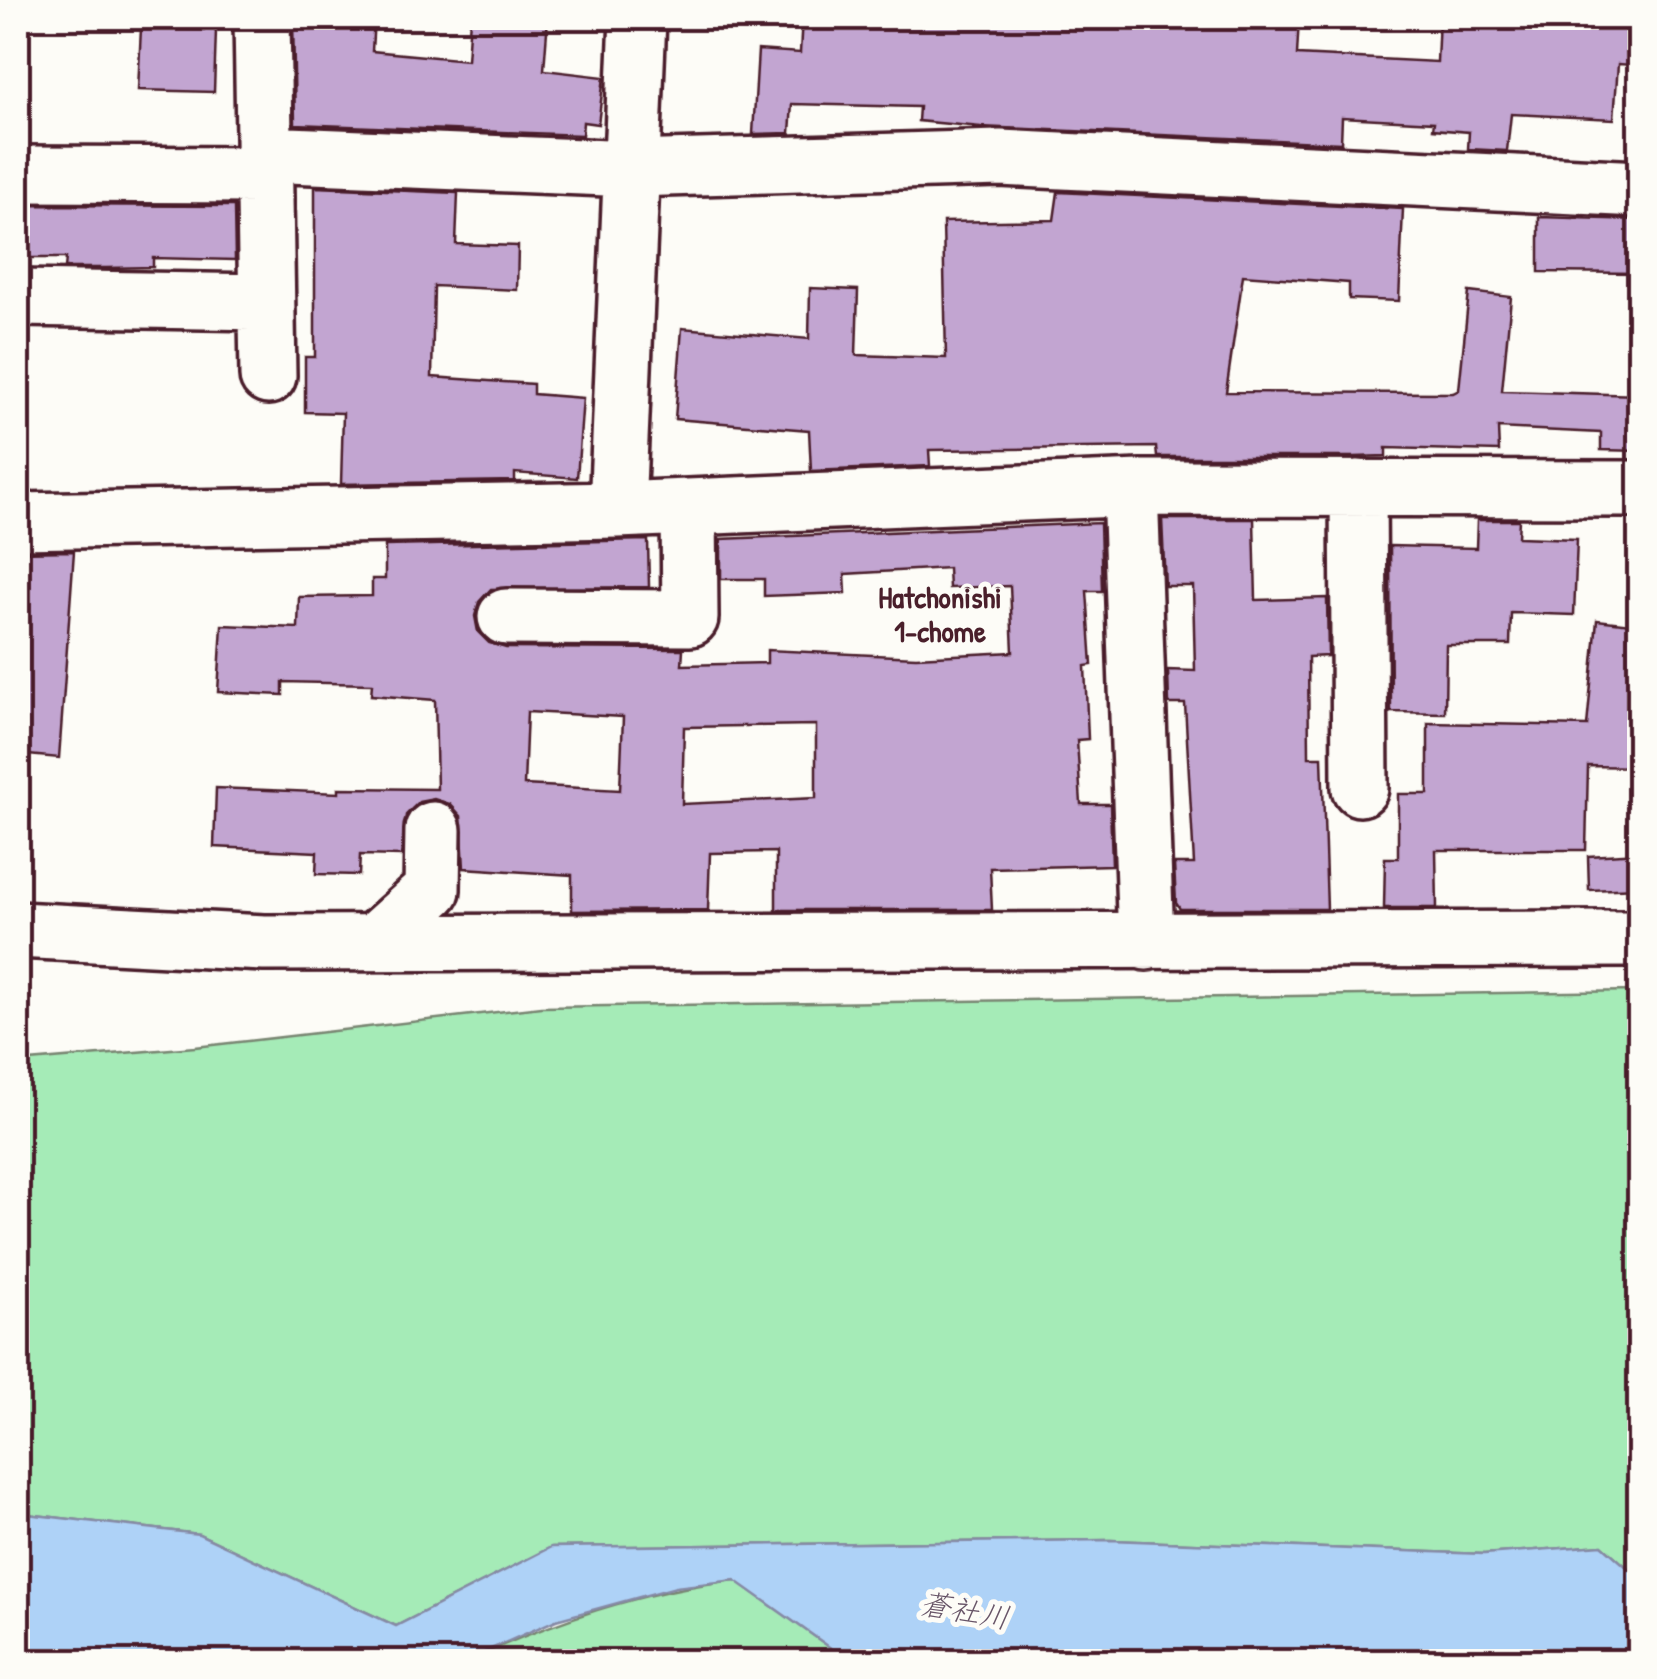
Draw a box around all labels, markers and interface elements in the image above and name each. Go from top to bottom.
district label: Hatchonishi 1-chome [878,577,1002,651]
water label: 蒼社川 [917,1583,1013,1638]

